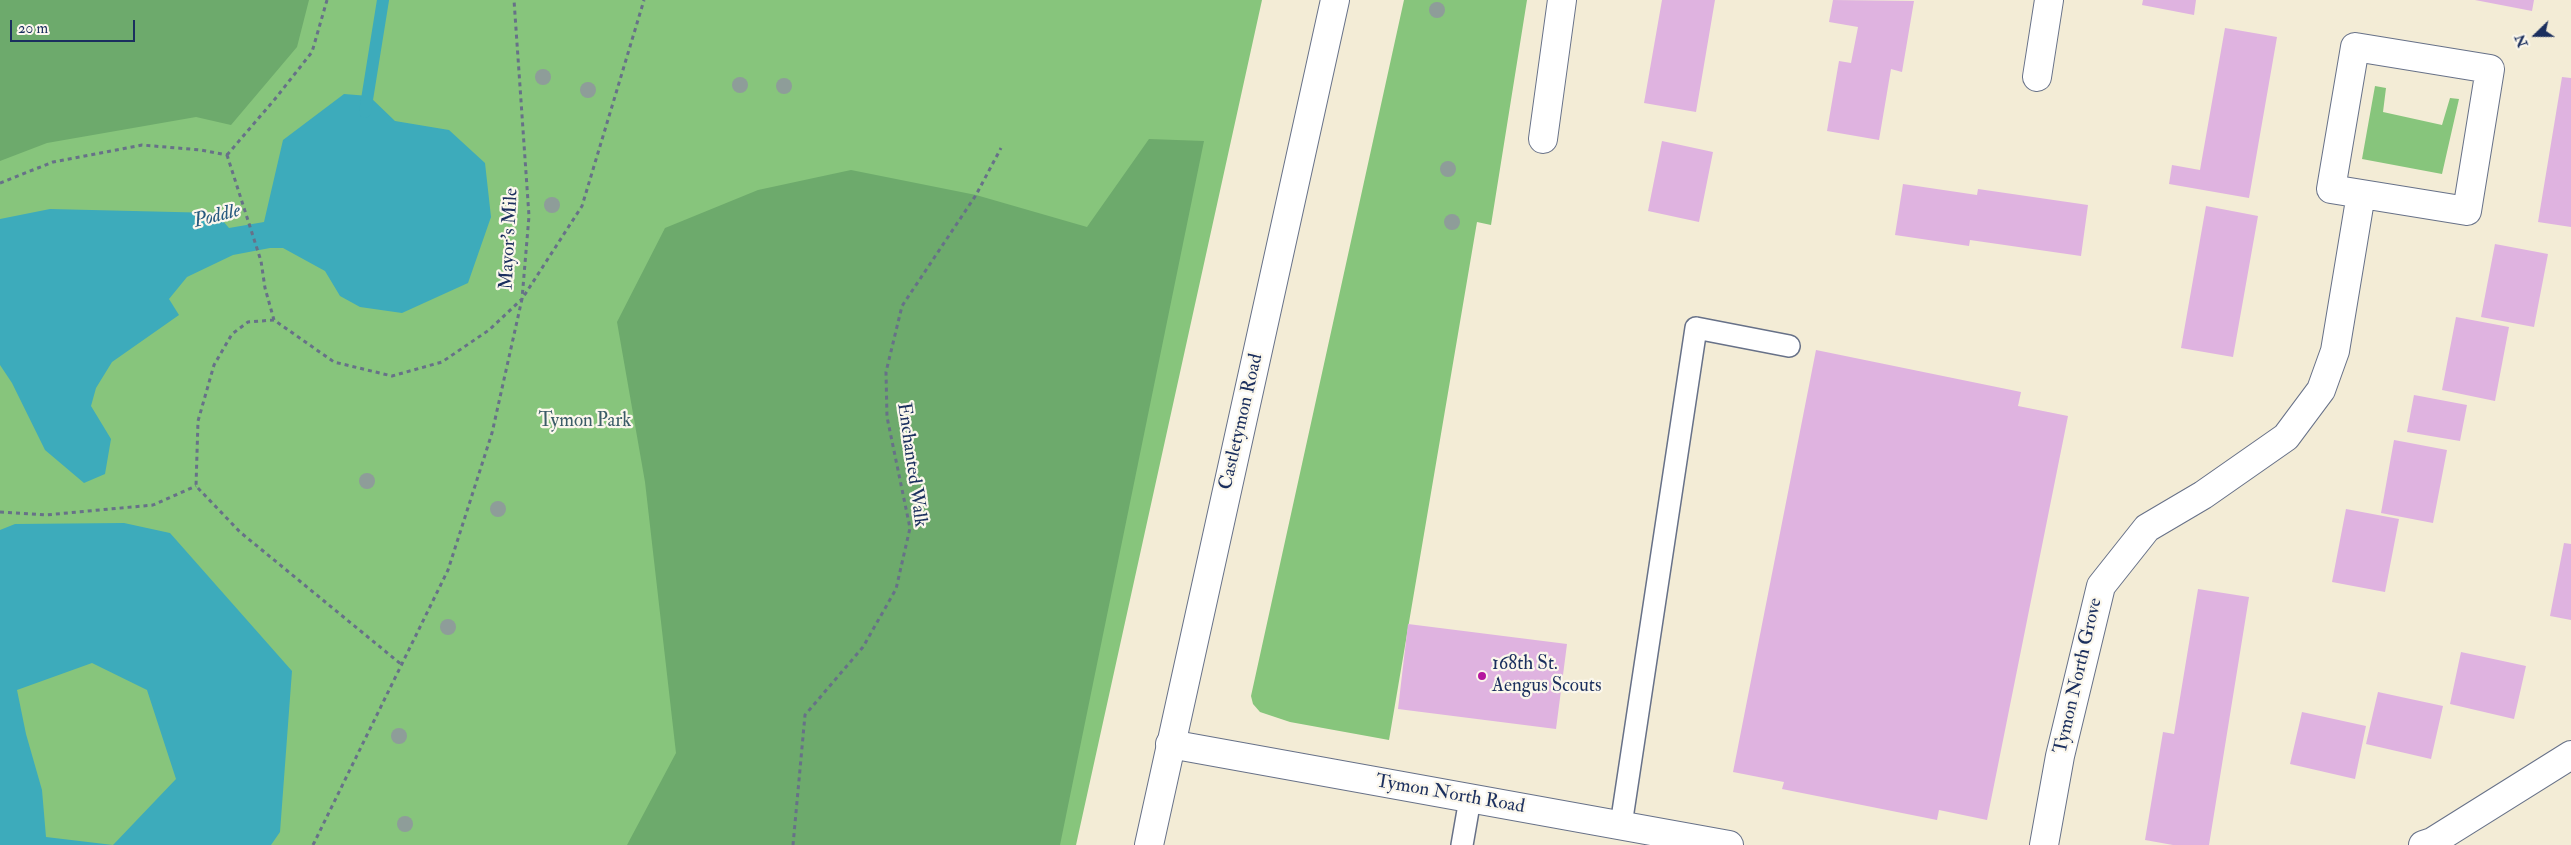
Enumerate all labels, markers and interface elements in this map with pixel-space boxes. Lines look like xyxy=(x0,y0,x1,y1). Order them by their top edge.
scale bar xyxy=(12,10,138,42)
north arrow xyxy=(2511,10,2561,60)
text: 20 m xyxy=(18,19,48,38)
text: N xyxy=(2511,32,2532,50)
street label: Mayor's Mile xyxy=(496,188,524,290)
water label: Poddle xyxy=(191,200,243,234)
street label: Castletymon Road xyxy=(1215,352,1269,492)
street label: Enchanted Walk xyxy=(891,401,931,529)
park label: Tymon Park xyxy=(539,411,631,433)
street label: Tymon North Grove xyxy=(2050,596,2108,756)
place label: 168th St. Aengus Scouts xyxy=(1492,654,1601,698)
marker: 168th St. Aengus Scouts xyxy=(1476,670,1488,682)
street label: Tymon North Road xyxy=(1374,771,1526,819)

